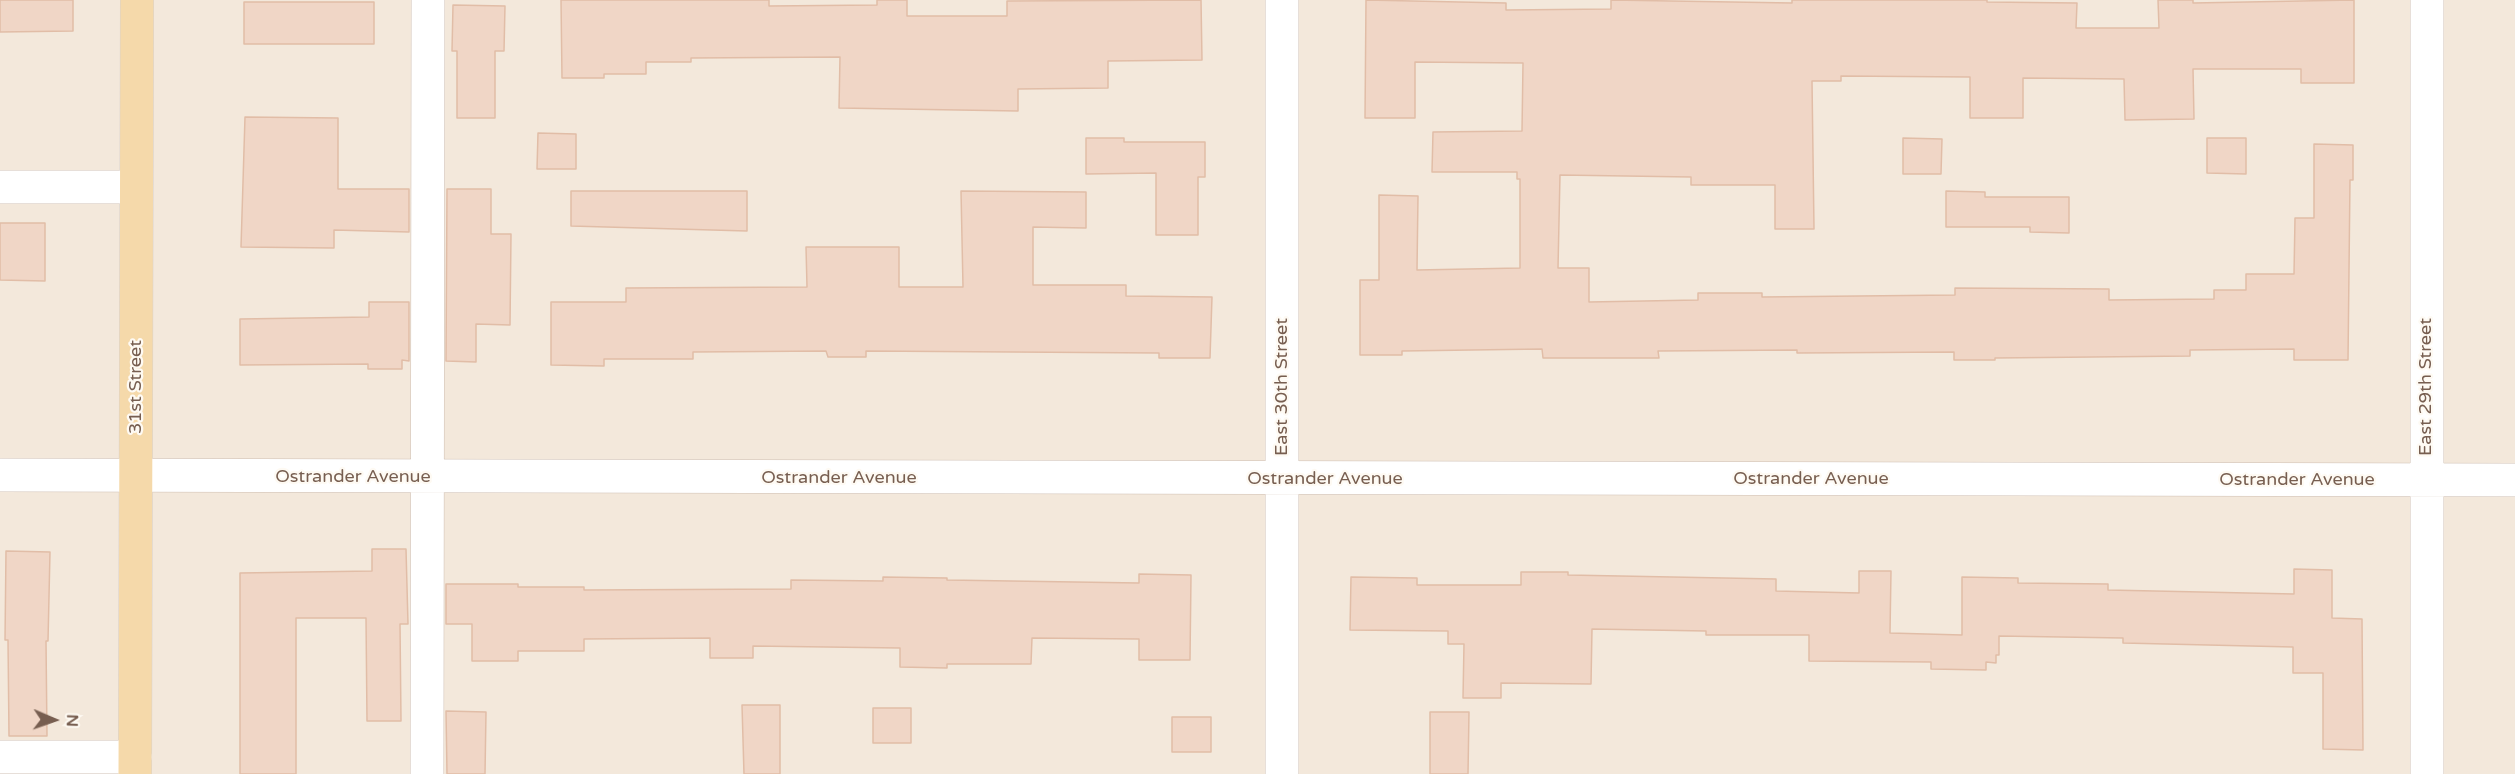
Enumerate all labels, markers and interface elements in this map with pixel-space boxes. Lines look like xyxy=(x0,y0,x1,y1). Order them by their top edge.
street label: East 30th Street xyxy=(1271,318,1293,456)
street label: East 29th Street xyxy=(2415,318,2437,456)
street label: 31st Street xyxy=(125,340,147,434)
street label: Ostrander Avenue xyxy=(275,466,431,488)
street label: Ostrander Avenue xyxy=(761,467,917,489)
street label: Ostrander Avenue xyxy=(1247,468,1403,490)
street label: Ostrander Avenue xyxy=(1733,468,1889,490)
street label: Ostrander Avenue xyxy=(2219,469,2375,491)
north arrow xyxy=(24,690,84,750)
text: N xyxy=(62,714,82,727)

